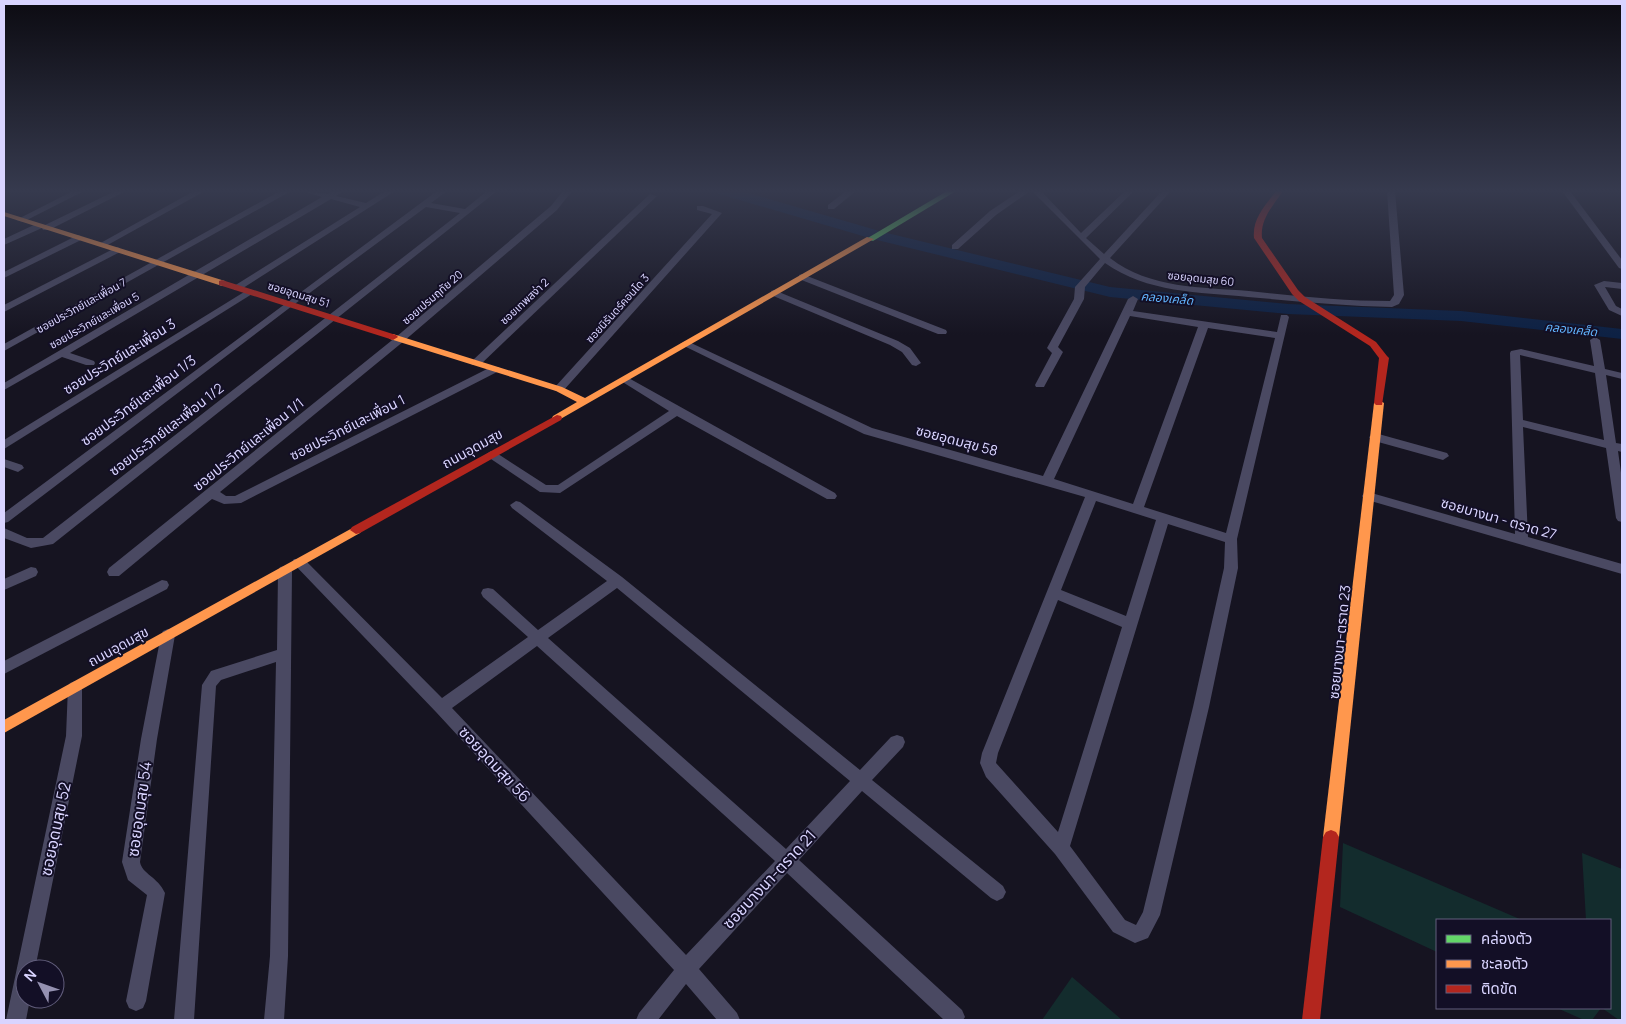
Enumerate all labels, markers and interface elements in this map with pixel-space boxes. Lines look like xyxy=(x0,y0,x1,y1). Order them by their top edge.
street label: ซอยเปรมฤทัย 20 xyxy=(398,266,466,328)
street label: ซอยอุดมสุข 60 xyxy=(1167,267,1235,289)
street label: ซอยนิรันดร์คอนโด 3 xyxy=(582,270,652,346)
street label: ซอยประวิทย์และเพื่อน 7 xyxy=(33,274,129,336)
street label: ซอยเทพสง่า 2 xyxy=(496,274,552,328)
street label: ซอยอุดมสุข 51 xyxy=(266,277,332,311)
water label: คลองเคล็ด xyxy=(1140,287,1195,309)
street label: ซอยประวิทย์และเพื่อน 5 xyxy=(46,288,142,352)
street label: ซอยประวิทย์และเพื่อน 3 xyxy=(59,314,179,398)
water label: คลองเคล็ด xyxy=(1544,318,1599,340)
street label: ซอยประวิทย์และเพื่อน 1/3 xyxy=(76,350,200,450)
street label: ซอยประวิทย์และเพื่อน 1/2 xyxy=(105,378,227,480)
street label: ซอยประวิทย์และเพื่อน 1 xyxy=(286,390,408,464)
street label: ซอยประวิทย์และเพื่อน 1/1 xyxy=(188,393,308,495)
street label: ซอยอุดมสุข 58 xyxy=(914,420,1000,460)
street label: ถนนอุดมสุข xyxy=(438,424,506,472)
street label: ซอยบางนา - ตราด 27 xyxy=(1439,492,1559,544)
street label: ซอยบางนา-ตราด 23 xyxy=(1324,584,1354,700)
street label: ถนนอุดมสุข xyxy=(84,622,152,670)
street label: ซอยอุดมสุข 56 xyxy=(454,721,536,807)
street label: ซอยอุดมสุข 54 xyxy=(121,760,157,858)
street label: ซอยอุดมสุข 52 xyxy=(34,780,76,878)
street label: ซอยบางนา-ตราด 21 xyxy=(717,825,821,933)
legend xyxy=(1436,919,1611,1009)
text: คล่องตัว xyxy=(1481,928,1532,949)
text: ชะลอตัว xyxy=(1481,953,1528,974)
north arrow xyxy=(15,959,65,1009)
text: N xyxy=(19,965,40,985)
text: ติดขัด xyxy=(1481,978,1517,999)

